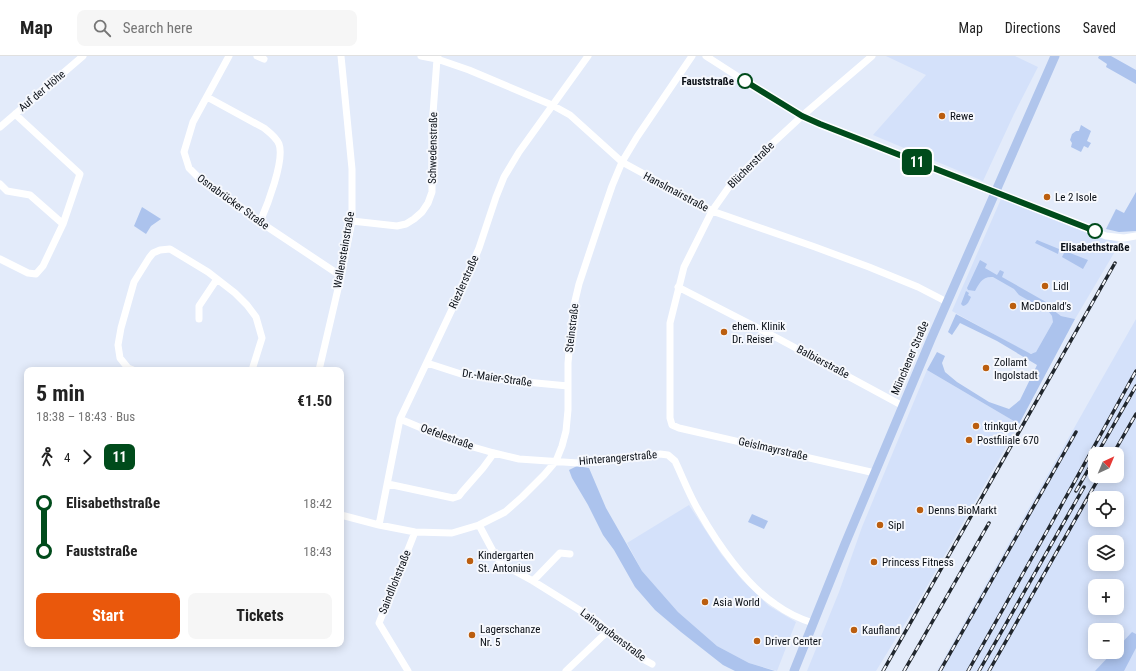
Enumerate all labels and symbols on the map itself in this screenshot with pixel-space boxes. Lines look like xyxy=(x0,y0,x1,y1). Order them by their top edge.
street label: Auf der Höhe xyxy=(16,68,68,114)
marker: Fauststraße xyxy=(737,73,753,89)
place label: Fauststraße xyxy=(682,75,734,88)
place label: Rewe xyxy=(950,110,973,123)
marker: Rewe xyxy=(937,111,947,121)
street label: Schwedenstraße xyxy=(426,112,440,184)
street label: Blücherstraße xyxy=(725,139,777,191)
line badge: 11 xyxy=(899,149,935,175)
street label: Hanslmairstraße xyxy=(641,169,711,215)
street label: Osnabrücker Straße xyxy=(195,172,271,232)
place label: Le 2 Isole xyxy=(1055,191,1097,204)
marker: Le 2 Isole xyxy=(1042,192,1052,202)
street label: Wallensteinstraße xyxy=(331,211,357,289)
marker: Elisabethstraße xyxy=(1087,223,1103,239)
place label: Elisabethstraße xyxy=(1060,241,1130,254)
street label: Riezlerstraße xyxy=(446,253,482,311)
place label: Lidl xyxy=(1053,280,1069,293)
marker: Lidl xyxy=(1040,281,1050,291)
place label: McDonald's xyxy=(1021,300,1071,313)
marker: McDonald's xyxy=(1008,301,1018,311)
street label: Steinstraße xyxy=(563,303,581,353)
street label: Münchener Straße xyxy=(889,319,931,397)
place label: ehem. Klinik Dr. Reiser xyxy=(732,320,785,346)
marker: ehem. Klinik Dr. Reiser xyxy=(719,327,729,337)
street label: Balbierstraße xyxy=(794,343,852,381)
place label: Zollamt Ingolstadt xyxy=(994,356,1038,382)
marker: Zollamt Ingolstadt xyxy=(981,363,991,373)
street label: Dr.-Maier-Straße xyxy=(461,367,533,389)
place label: trinkgut xyxy=(984,420,1017,433)
street label: Oefelestraße xyxy=(419,421,475,453)
marker: trinkgut xyxy=(971,421,981,431)
place label: Postfiliale 670 xyxy=(977,434,1039,447)
street label: Geislmayrstraße xyxy=(737,435,809,463)
marker: Postfiliale 670 xyxy=(964,435,974,445)
north arrow xyxy=(1088,447,1124,483)
street label: Hinterangerstraße xyxy=(578,448,658,468)
place label: Denns BioMarkt xyxy=(928,504,997,517)
marker: Denns BioMarkt xyxy=(915,505,925,515)
place label: Sipl xyxy=(888,519,904,532)
marker: Sipl xyxy=(875,520,885,530)
street label: Saindllohstraße xyxy=(376,548,414,616)
place label: Kindergarten St. Antonius xyxy=(478,549,534,575)
marker: Kindergarten St. Antonius xyxy=(465,556,475,566)
place label: Princess Fitness xyxy=(882,556,954,569)
marker: Princess Fitness xyxy=(869,557,879,567)
place label: Asia World xyxy=(713,596,760,609)
marker: Asia World xyxy=(700,597,710,607)
street label: Laimgrubenstraße xyxy=(578,606,648,664)
place label: Lagerschanze Nr. 5 xyxy=(480,623,540,649)
place label: Kaufland xyxy=(862,624,900,637)
marker: Kaufland xyxy=(849,625,859,635)
marker: Lagerschanze Nr. 5 xyxy=(467,630,477,640)
place label: Driver Center xyxy=(765,635,822,648)
marker: Driver Center xyxy=(752,636,762,646)

